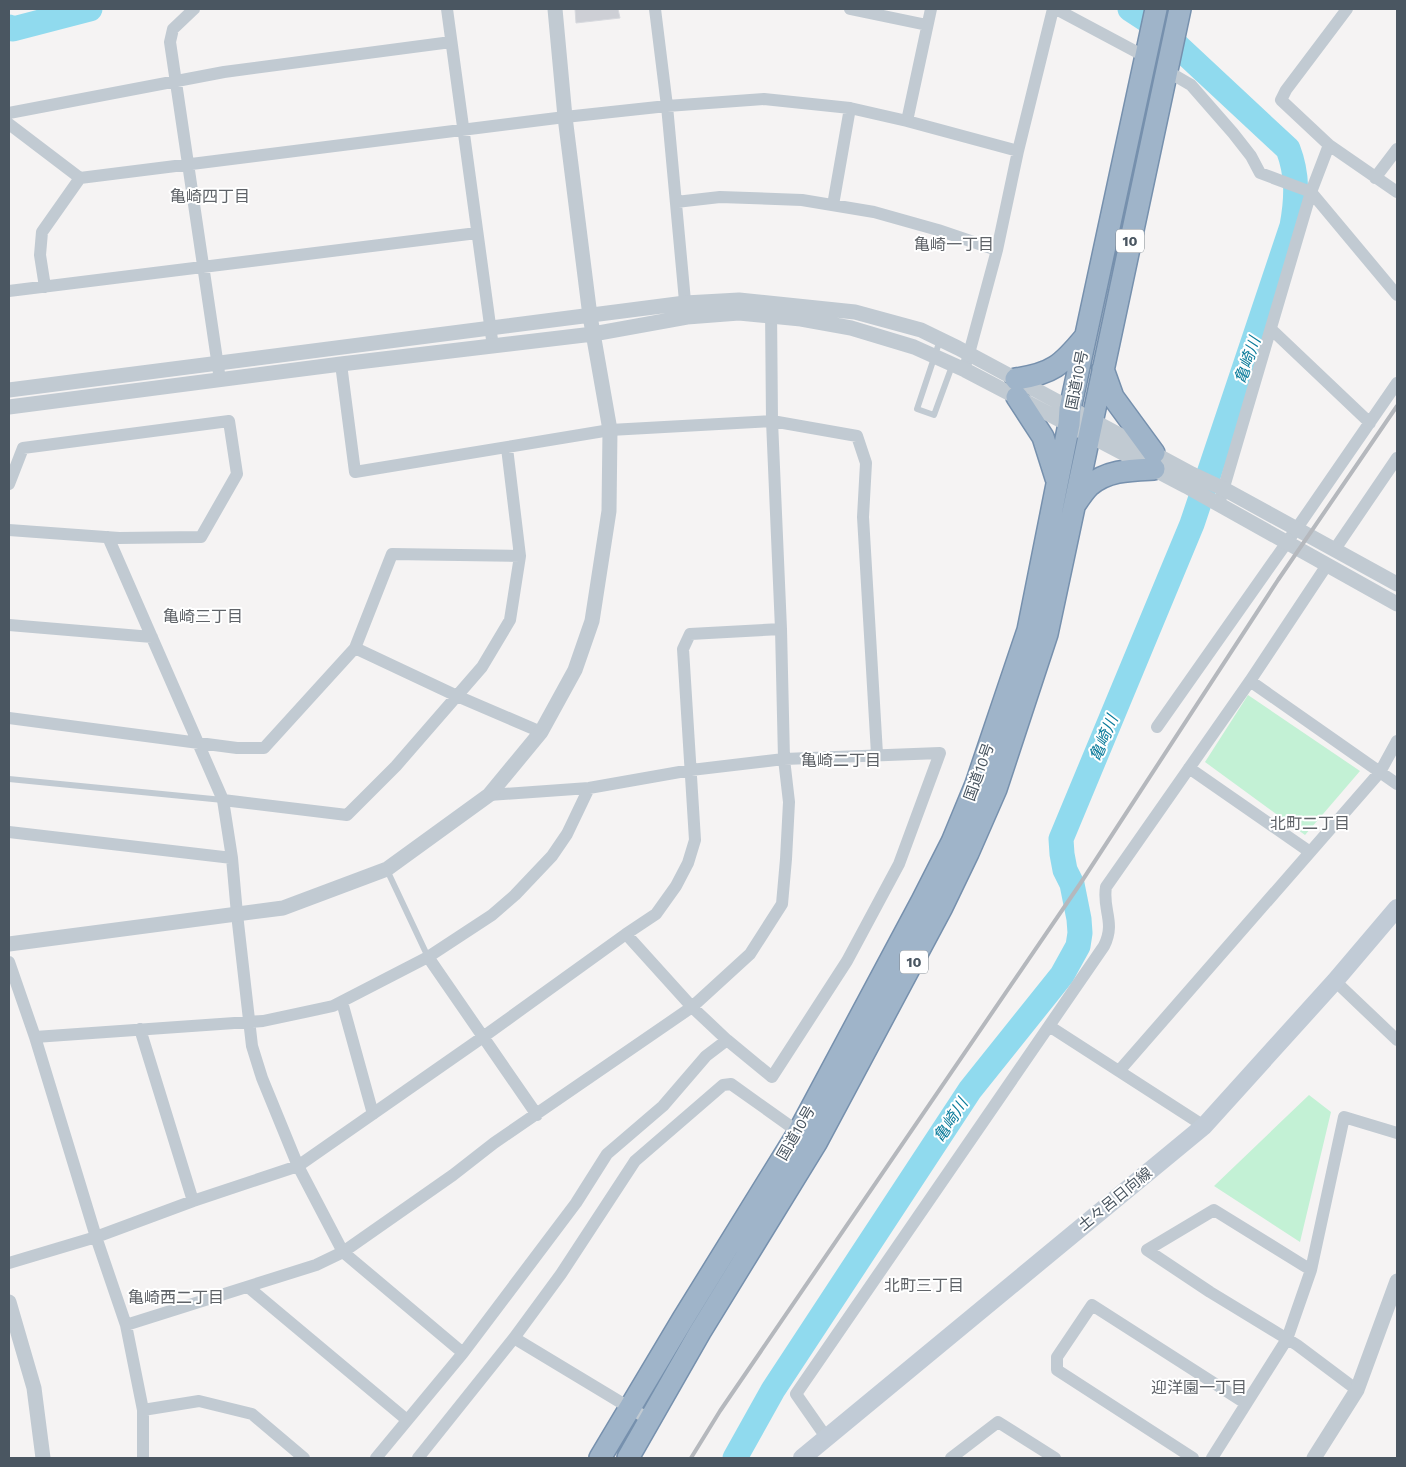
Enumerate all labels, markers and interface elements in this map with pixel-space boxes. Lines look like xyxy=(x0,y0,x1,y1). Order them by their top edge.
district label: 亀崎四丁目 xyxy=(170,187,250,206)
road number: 10 xyxy=(1116,230,1144,252)
district label: 亀崎一丁目 xyxy=(914,235,994,254)
water label: 亀崎川 xyxy=(1231,332,1265,386)
street label: 国道10号 xyxy=(1062,349,1092,411)
district label: 亀崎三丁目 xyxy=(163,607,243,626)
water label: 亀崎川 xyxy=(1085,711,1122,764)
street label: 国道10号 xyxy=(960,741,998,803)
district label: 亀崎二丁目 xyxy=(801,751,881,770)
district label: 北町二丁目 xyxy=(1270,814,1350,833)
road number: 10 xyxy=(900,950,928,974)
water label: 亀崎川 xyxy=(929,1093,973,1146)
street label: 国道10号 xyxy=(773,1102,819,1164)
street label: 土々呂日向線 xyxy=(1074,1164,1156,1234)
district label: 北町三丁目 xyxy=(884,1276,964,1295)
district label: 亀崎西二丁目 xyxy=(128,1288,224,1307)
district label: 迎洋園一丁目 xyxy=(1151,1378,1247,1397)

